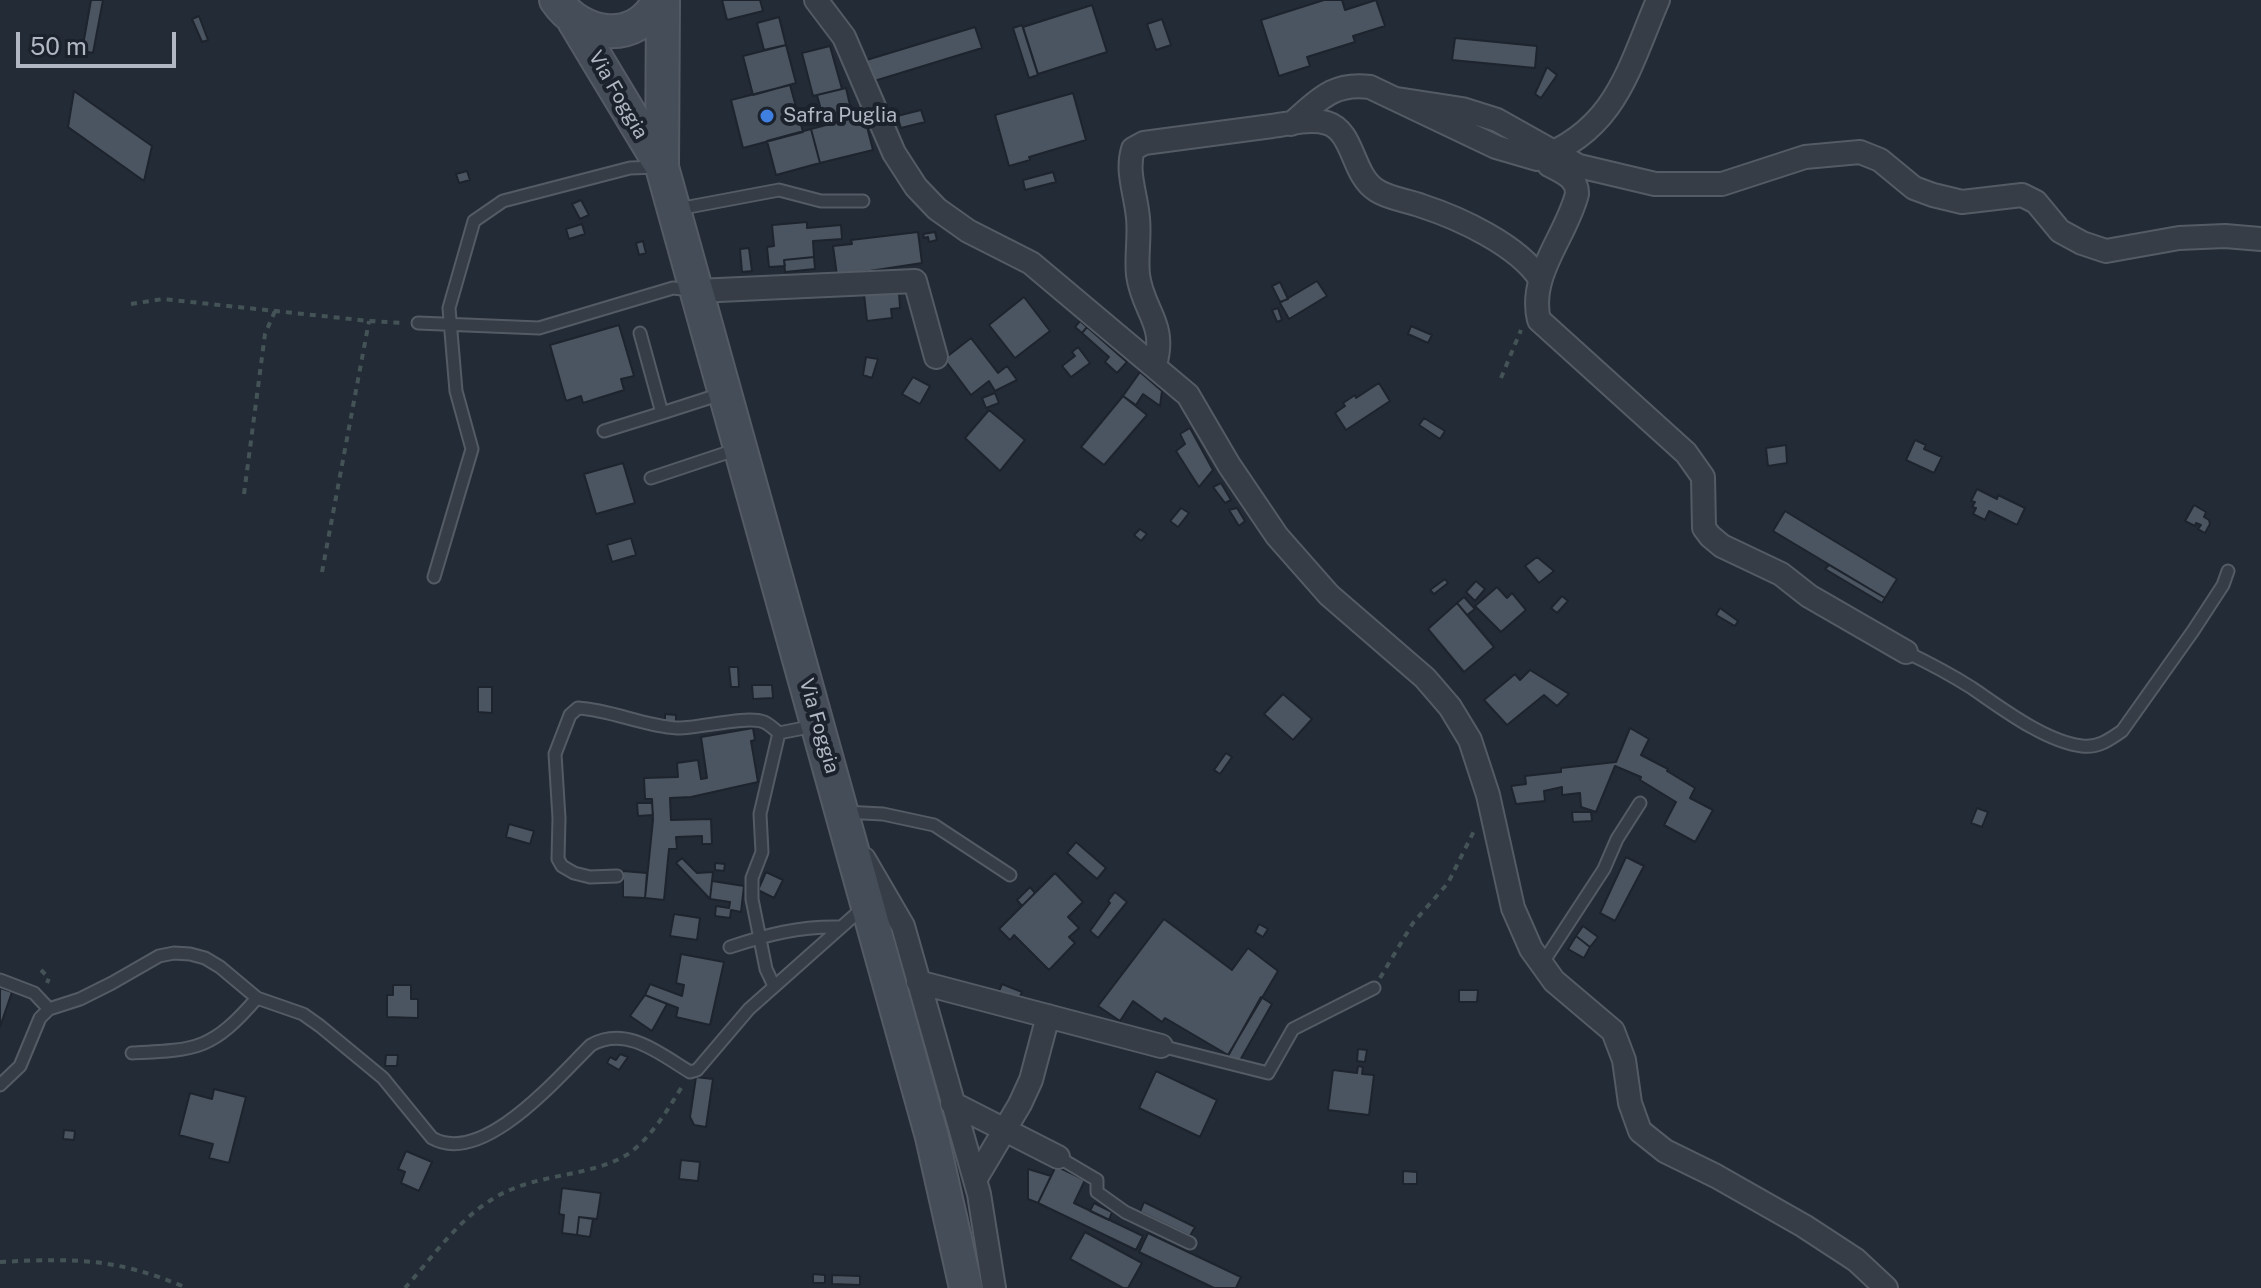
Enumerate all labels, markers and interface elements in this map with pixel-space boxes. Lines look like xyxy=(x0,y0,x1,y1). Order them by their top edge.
scale bar xyxy=(20,16,180,66)
text: 50 m xyxy=(30,32,87,60)
street label: Via Foggia xyxy=(583,47,653,143)
place label: Safra Puglia xyxy=(783,104,897,128)
marker: Safra Puglia xyxy=(758,107,776,125)
street label: Via Foggia xyxy=(794,676,844,776)

